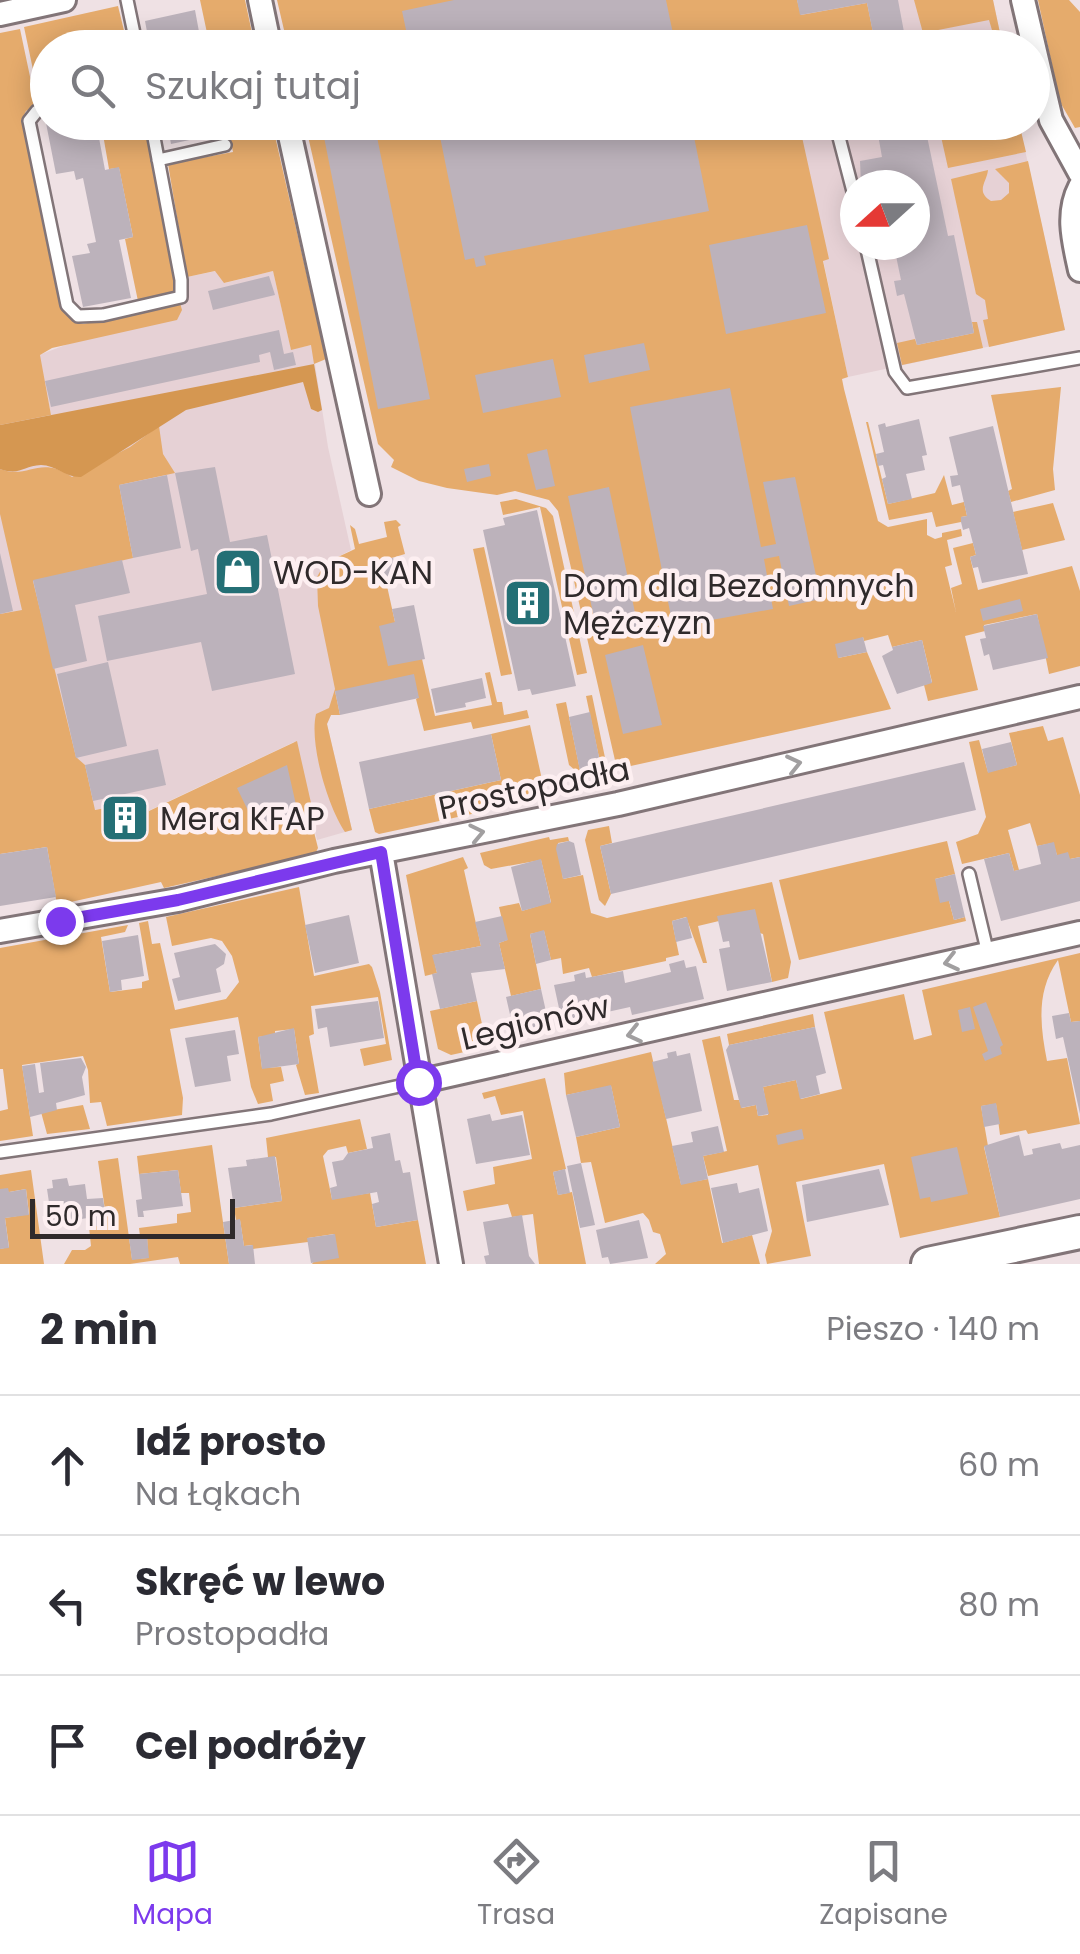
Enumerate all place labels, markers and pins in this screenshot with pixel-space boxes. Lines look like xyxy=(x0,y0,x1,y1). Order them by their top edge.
shop icon: WOD-KAN xyxy=(212,546,264,598)
place label: WOD-KAN xyxy=(273,550,433,595)
place label: Dom dla Bezdomnych Mężczyzn xyxy=(563,563,915,645)
building icon: Dom dla Bezdomnych Mężczyzn xyxy=(502,577,554,629)
building icon: Mera KFAP xyxy=(99,792,151,844)
place label: Mera KFAP xyxy=(160,796,325,841)

